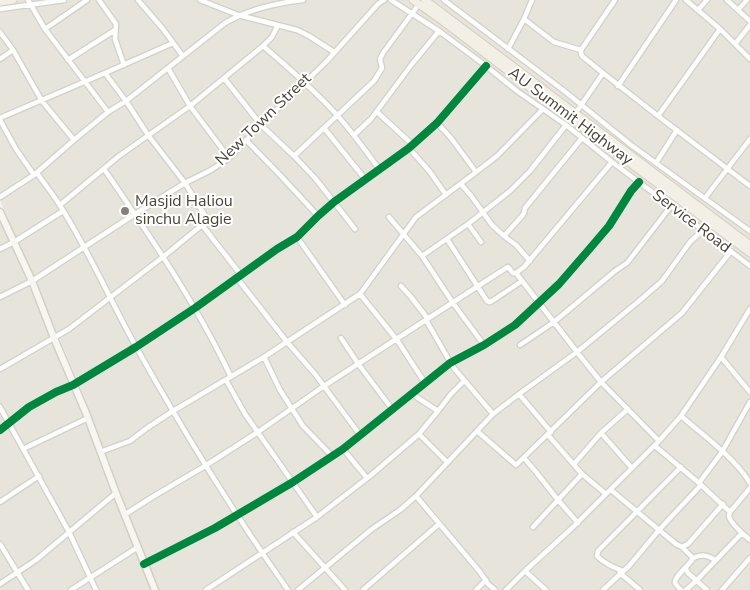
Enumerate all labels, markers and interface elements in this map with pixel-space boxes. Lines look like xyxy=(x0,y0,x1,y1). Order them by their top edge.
street label: AU Summit Highway xyxy=(504,64,636,170)
street label: New Town Street xyxy=(212,70,316,170)
street label: Service Road xyxy=(648,186,734,258)
place label: Masjid Haliou sinchu Alagie xyxy=(135,192,233,230)
marker: Masjid Haliou sinchu Alagie xyxy=(119,205,131,217)

